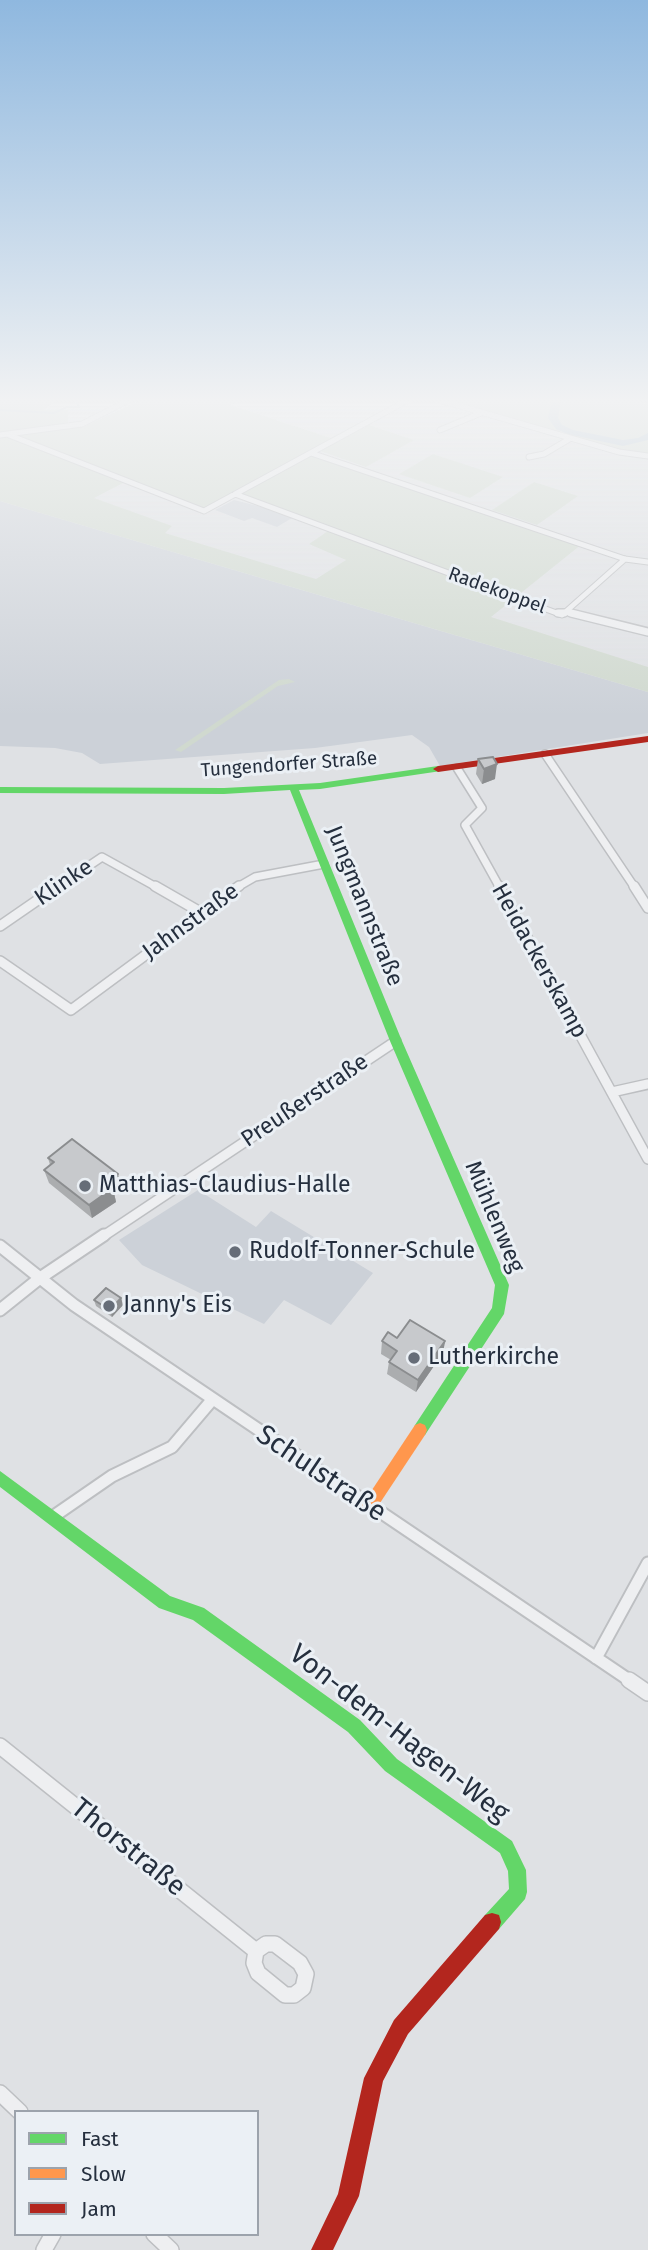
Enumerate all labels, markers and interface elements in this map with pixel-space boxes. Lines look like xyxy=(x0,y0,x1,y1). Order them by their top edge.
street label: Radekoppel xyxy=(445,563,549,619)
street label: Tungendorfer Straße xyxy=(200,747,378,783)
street label: Jungmannstraße xyxy=(319,822,409,990)
street label: Klinke xyxy=(30,854,98,912)
street label: Jahnstraße xyxy=(137,878,245,966)
street label: Heidackerskamp xyxy=(485,879,593,1043)
street label: Preußerstraße xyxy=(236,1048,374,1154)
street label: Mühlenweg xyxy=(458,1157,530,1277)
place label: Matthias-Claudius-Halle xyxy=(99,1172,350,1200)
marker: Matthias-Claudius-Halle xyxy=(77,1178,93,1194)
place label: Rudolf-Tonner-Schule xyxy=(249,1238,475,1266)
marker: Rudolf-Tonner-Schule xyxy=(227,1244,243,1260)
place label: Janny's Eis xyxy=(123,1292,232,1320)
marker: Janny's Eis xyxy=(101,1298,117,1314)
place label: Lutherkirche xyxy=(428,1344,559,1372)
marker: Lutherkirche xyxy=(406,1350,422,1366)
street label: Schulstraße xyxy=(250,1418,392,1530)
street label: Von-dem-Hagen-Weg xyxy=(282,1638,516,1830)
street label: Thorstraße xyxy=(64,1792,192,1904)
legend xyxy=(14,2110,259,2236)
text: Fast xyxy=(81,2126,119,2152)
text: Slow xyxy=(81,2161,126,2187)
text: Jam xyxy=(81,2196,117,2222)

